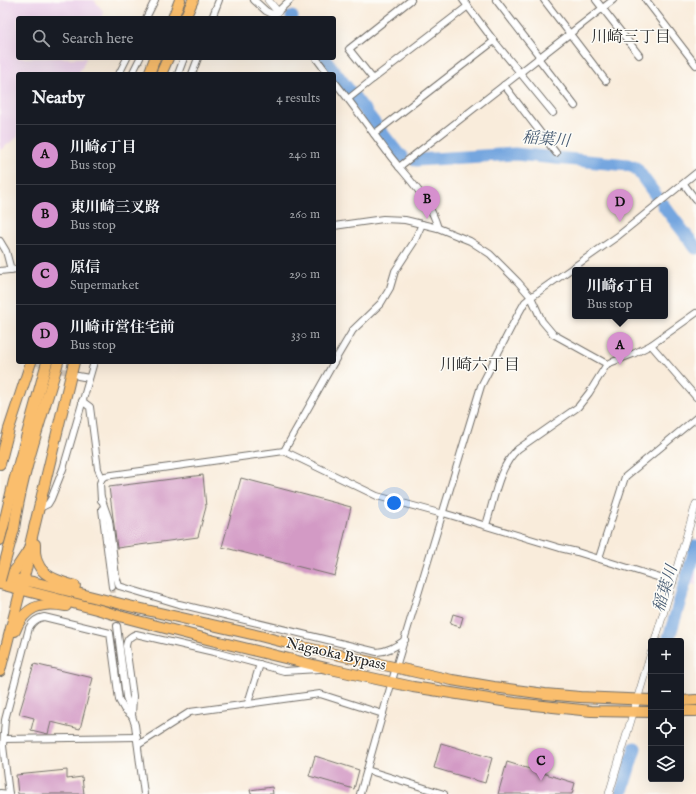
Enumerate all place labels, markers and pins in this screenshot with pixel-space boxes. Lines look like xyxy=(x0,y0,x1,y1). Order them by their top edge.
pin: B xyxy=(414,186,440,219)
pin: D xyxy=(607,189,633,222)
pin: A xyxy=(607,332,633,365)
pin: C xyxy=(528,748,554,781)

